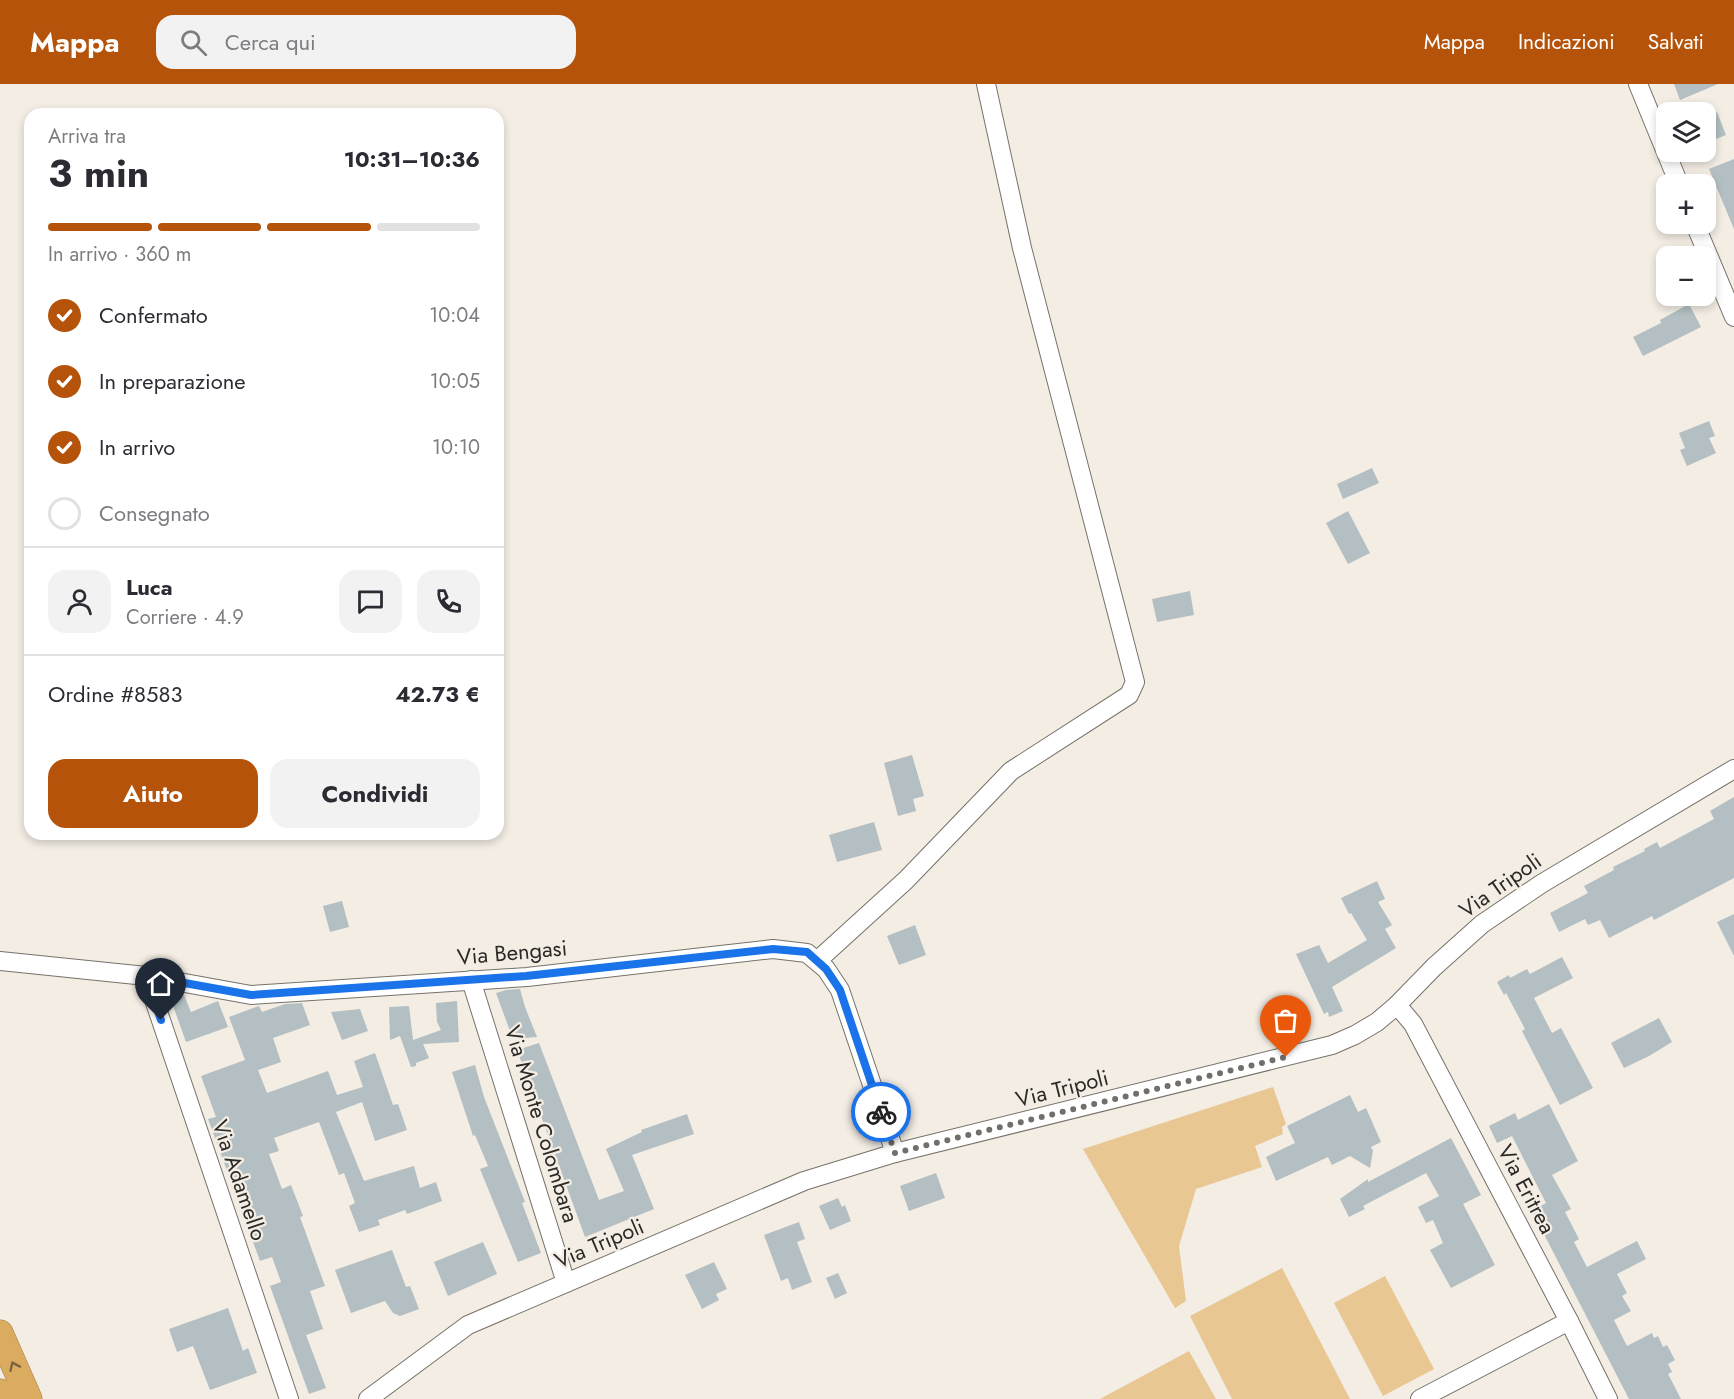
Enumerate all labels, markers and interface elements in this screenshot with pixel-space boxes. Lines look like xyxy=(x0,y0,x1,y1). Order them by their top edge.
search box xyxy=(156,15,576,69)
text: Mappa xyxy=(30,22,120,63)
icon: search xyxy=(177,26,210,59)
text: Cerca qui xyxy=(225,26,316,58)
text: Mappa xyxy=(1424,27,1485,57)
text: Indicazioni xyxy=(1518,27,1615,57)
text: Salvati xyxy=(1648,27,1704,57)
map controls xyxy=(1656,102,1716,306)
button: layers xyxy=(1656,102,1716,162)
text: Arriva tra xyxy=(48,122,126,151)
text: 10:31–10:36 xyxy=(344,143,480,175)
text: 3 min xyxy=(48,145,149,202)
button: + xyxy=(1656,174,1716,234)
text: In arrivo · 360 m xyxy=(48,240,191,269)
button: − xyxy=(1656,246,1716,306)
icon: check xyxy=(48,299,81,332)
text: Confermato xyxy=(99,299,208,331)
text: 10:04 xyxy=(429,301,480,330)
icon: check xyxy=(48,365,81,398)
text: In preparazione xyxy=(99,365,246,397)
text: 10:05 xyxy=(430,367,480,396)
icon: check xyxy=(48,431,81,464)
text: In arrivo xyxy=(99,431,175,463)
text: 10:10 xyxy=(432,433,480,462)
text: Consegnato xyxy=(99,497,210,529)
button: person xyxy=(48,570,111,633)
button: chat xyxy=(339,570,402,633)
button: phone xyxy=(417,570,480,633)
text: Luca xyxy=(126,571,173,603)
text: Corriere · 4.9 xyxy=(126,603,244,632)
text: Ordine #8583 xyxy=(48,678,182,710)
text: 42.73 € xyxy=(395,678,480,710)
button: Aiuto xyxy=(48,759,258,828)
button: Condividi xyxy=(270,759,480,828)
street label: Via Tripoli xyxy=(1452,845,1548,925)
street label: Via Bengasi xyxy=(456,931,568,973)
pin xyxy=(135,958,186,1020)
icon: home xyxy=(144,967,177,1000)
pin xyxy=(1260,995,1311,1057)
icon: bag xyxy=(1269,1004,1302,1037)
street label: Via Monte Colombara xyxy=(497,1021,587,1227)
street label: Via Tripoli xyxy=(1012,1061,1112,1115)
courier xyxy=(851,1082,911,1142)
icon: bike xyxy=(865,1096,898,1129)
street label: Via Adamello xyxy=(204,1115,276,1245)
street label: Via Eritrea xyxy=(1490,1139,1564,1239)
street label: Via Tripoli xyxy=(549,1210,649,1276)
one-way arrow xyxy=(10,1361,22,1372)

